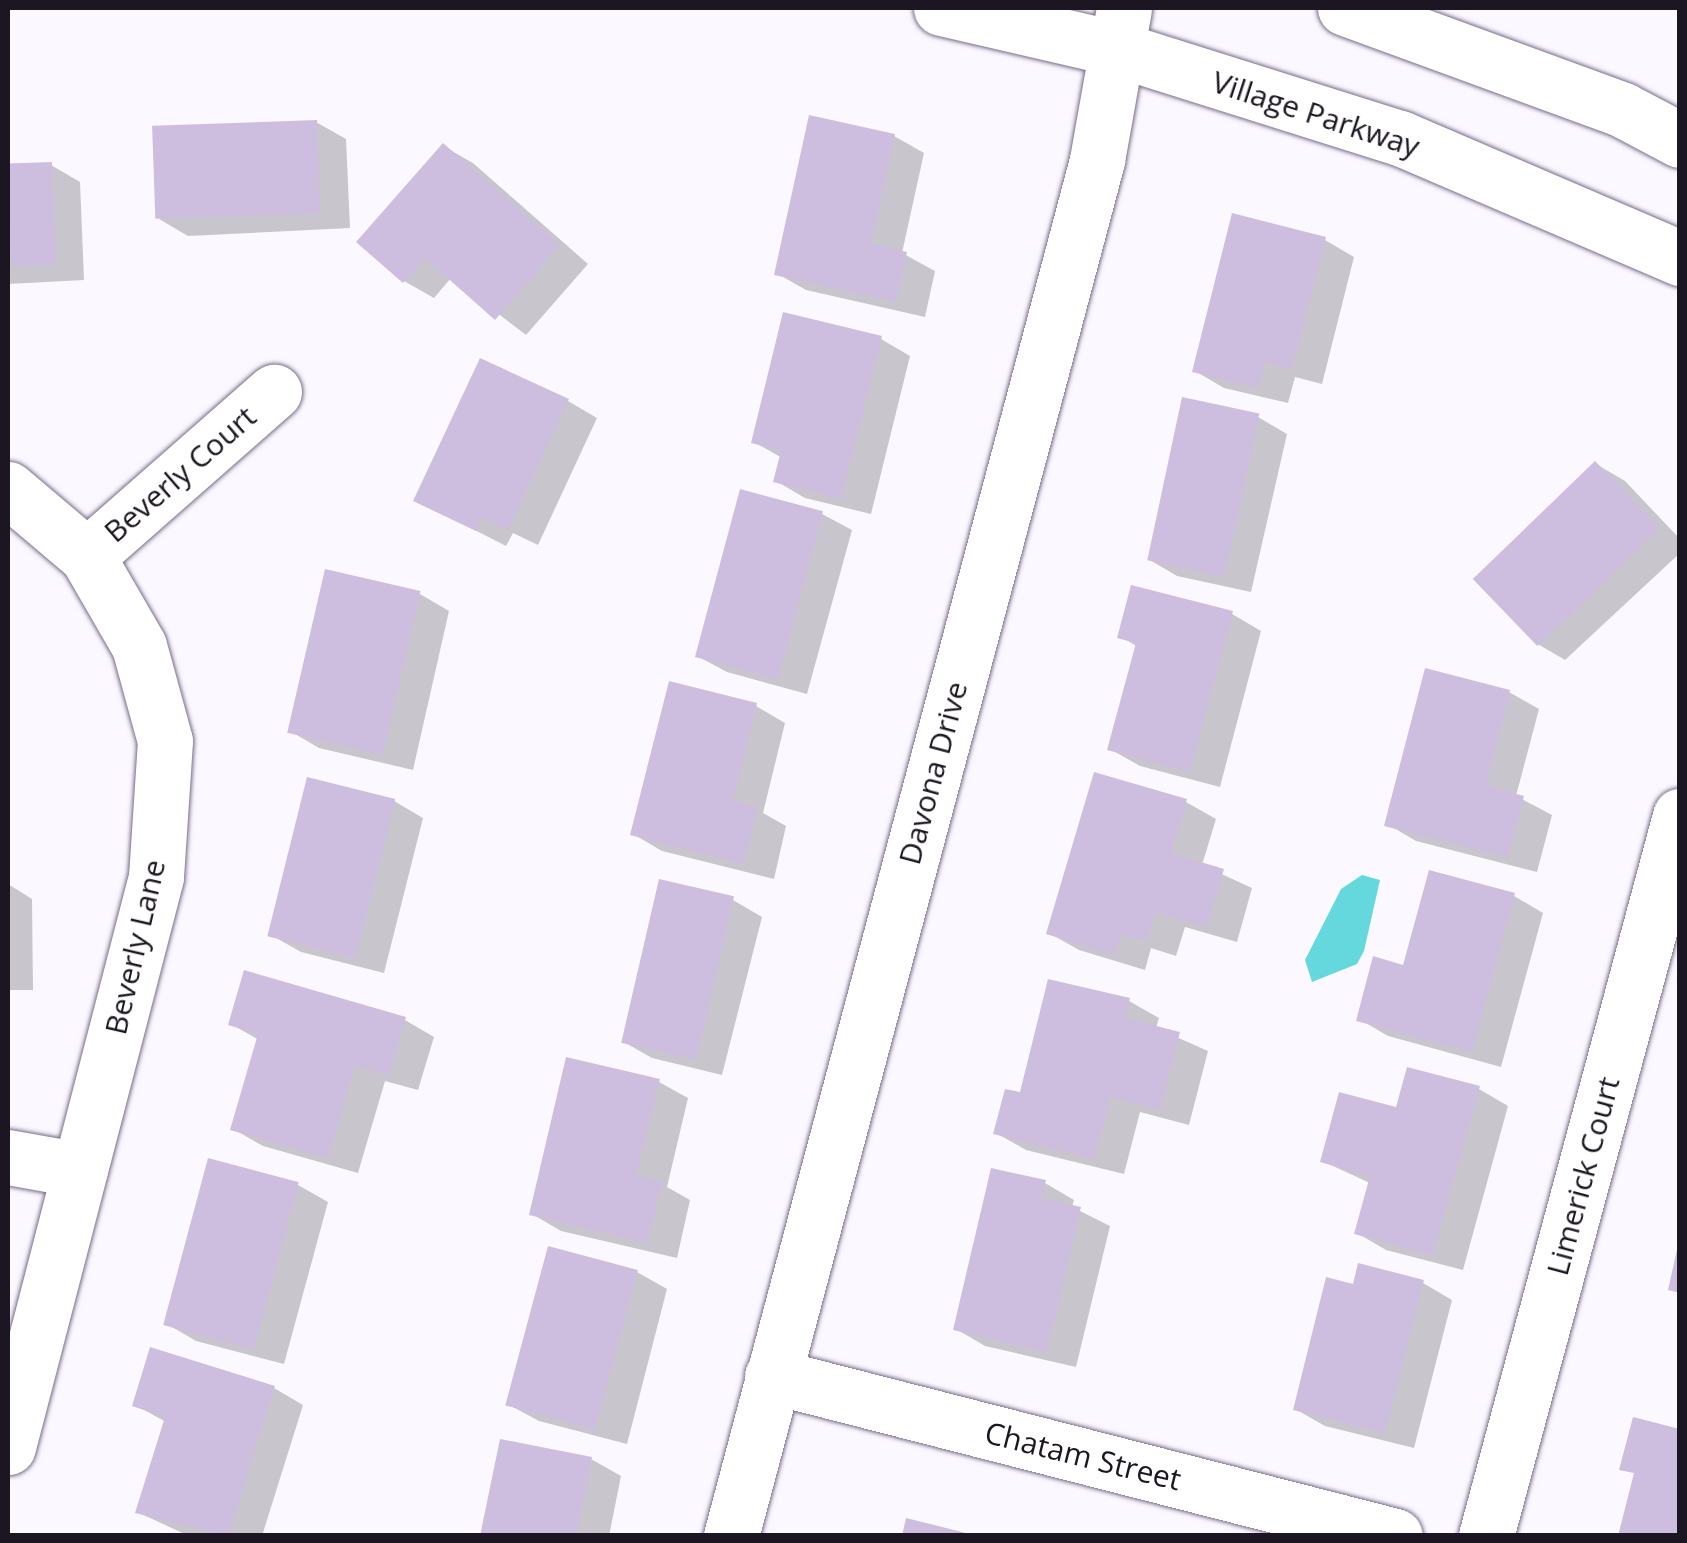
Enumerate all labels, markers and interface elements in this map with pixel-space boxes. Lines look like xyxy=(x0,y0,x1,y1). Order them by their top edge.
street label: Village Parkway xyxy=(1208,64,1424,164)
street label: Beverly Court xyxy=(97,398,263,550)
street label: Davona Drive xyxy=(891,678,975,868)
street label: Beverly Lane xyxy=(97,856,173,1038)
street label: Limerick Court xyxy=(1539,1073,1627,1279)
street label: Chatam Street xyxy=(981,1414,1185,1498)

